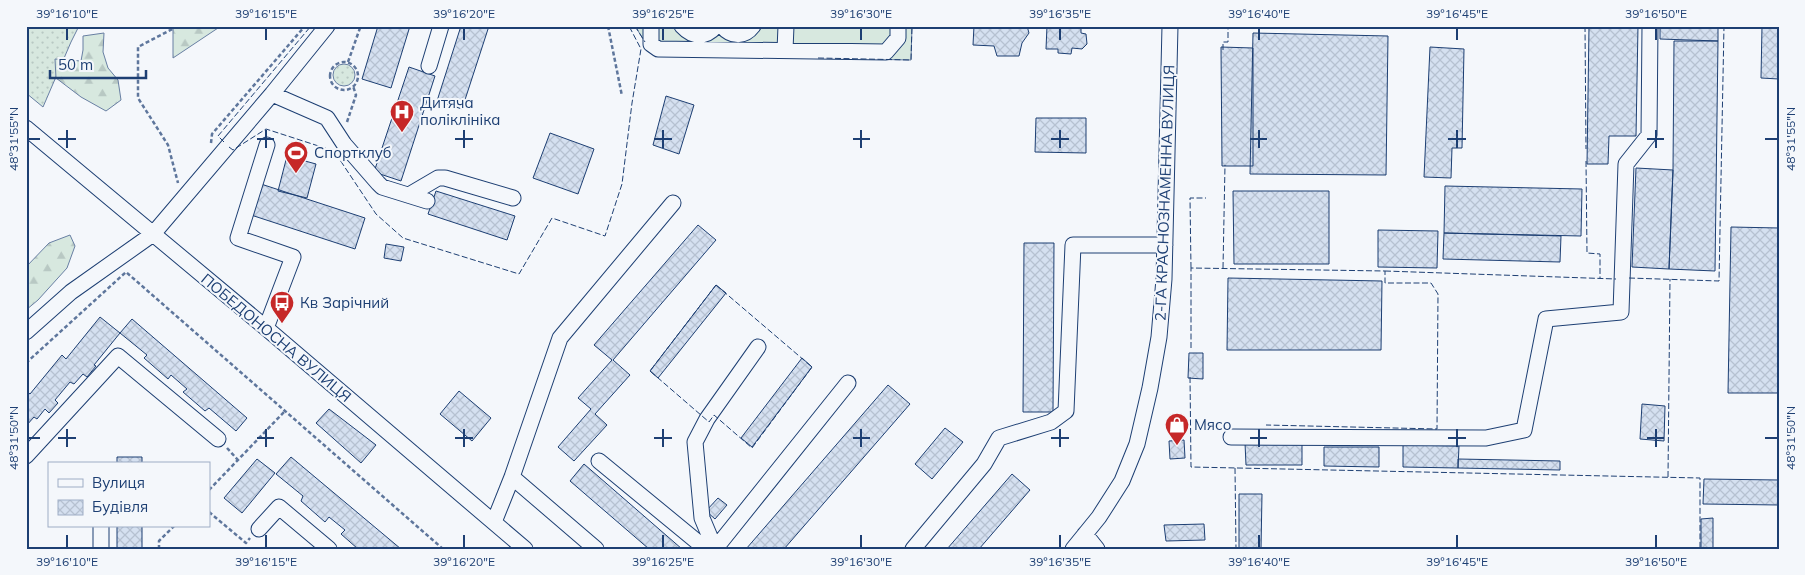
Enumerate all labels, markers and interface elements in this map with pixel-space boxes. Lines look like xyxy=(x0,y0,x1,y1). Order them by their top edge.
text: 39°16'10"E xyxy=(36,6,98,21)
text: 39°16'15"E xyxy=(235,6,297,21)
text: 39°16'20"E xyxy=(433,6,495,21)
text: 39°16'25"E xyxy=(632,6,694,21)
text: 39°16'30"E xyxy=(830,6,892,21)
text: 39°16'35"E xyxy=(1029,6,1091,21)
text: 39°16'40"E xyxy=(1228,6,1290,21)
text: 39°16'45"E xyxy=(1426,6,1488,21)
text: 39°16'50"E xyxy=(1625,6,1687,21)
scale bar xyxy=(50,48,146,80)
text: 50 m xyxy=(58,55,93,74)
street label: 2-ГА КРАСНОЗНАМЕННА ВУЛИЦЯ xyxy=(1151,64,1178,321)
place label: Дитяча поліклініка xyxy=(420,93,501,129)
hospital icon: Дитяча поліклініка xyxy=(389,99,415,133)
text: 48°31'55"N xyxy=(6,107,21,171)
text: 48°31'55"N xyxy=(1783,107,1798,171)
sports icon: Спортклуб xyxy=(283,140,309,174)
place label: Спортклуб xyxy=(314,143,392,162)
street label: ПОБЕДОНОСНА ВУЛИЦЯ xyxy=(197,269,355,406)
bus stop icon: Кв Зарічний xyxy=(269,290,295,324)
place label: Кв Зарічний xyxy=(300,293,389,312)
text: 48°31'50"N xyxy=(6,406,21,470)
text: 48°31'50"N xyxy=(1783,406,1798,470)
shop icon: Мясо xyxy=(1164,412,1190,446)
place label: Мясо xyxy=(1194,415,1231,434)
legend xyxy=(48,462,210,528)
text: Вулиця xyxy=(92,473,145,492)
text: Будівля xyxy=(92,497,148,516)
text: 39°16'10"E xyxy=(36,554,98,569)
text: 39°16'15"E xyxy=(235,554,297,569)
text: 39°16'20"E xyxy=(433,554,495,569)
text: 39°16'25"E xyxy=(632,554,694,569)
text: 39°16'30"E xyxy=(830,554,892,569)
text: 39°16'35"E xyxy=(1029,554,1091,569)
text: 39°16'40"E xyxy=(1228,554,1290,569)
text: 39°16'45"E xyxy=(1426,554,1488,569)
text: 39°16'50"E xyxy=(1625,554,1687,569)

